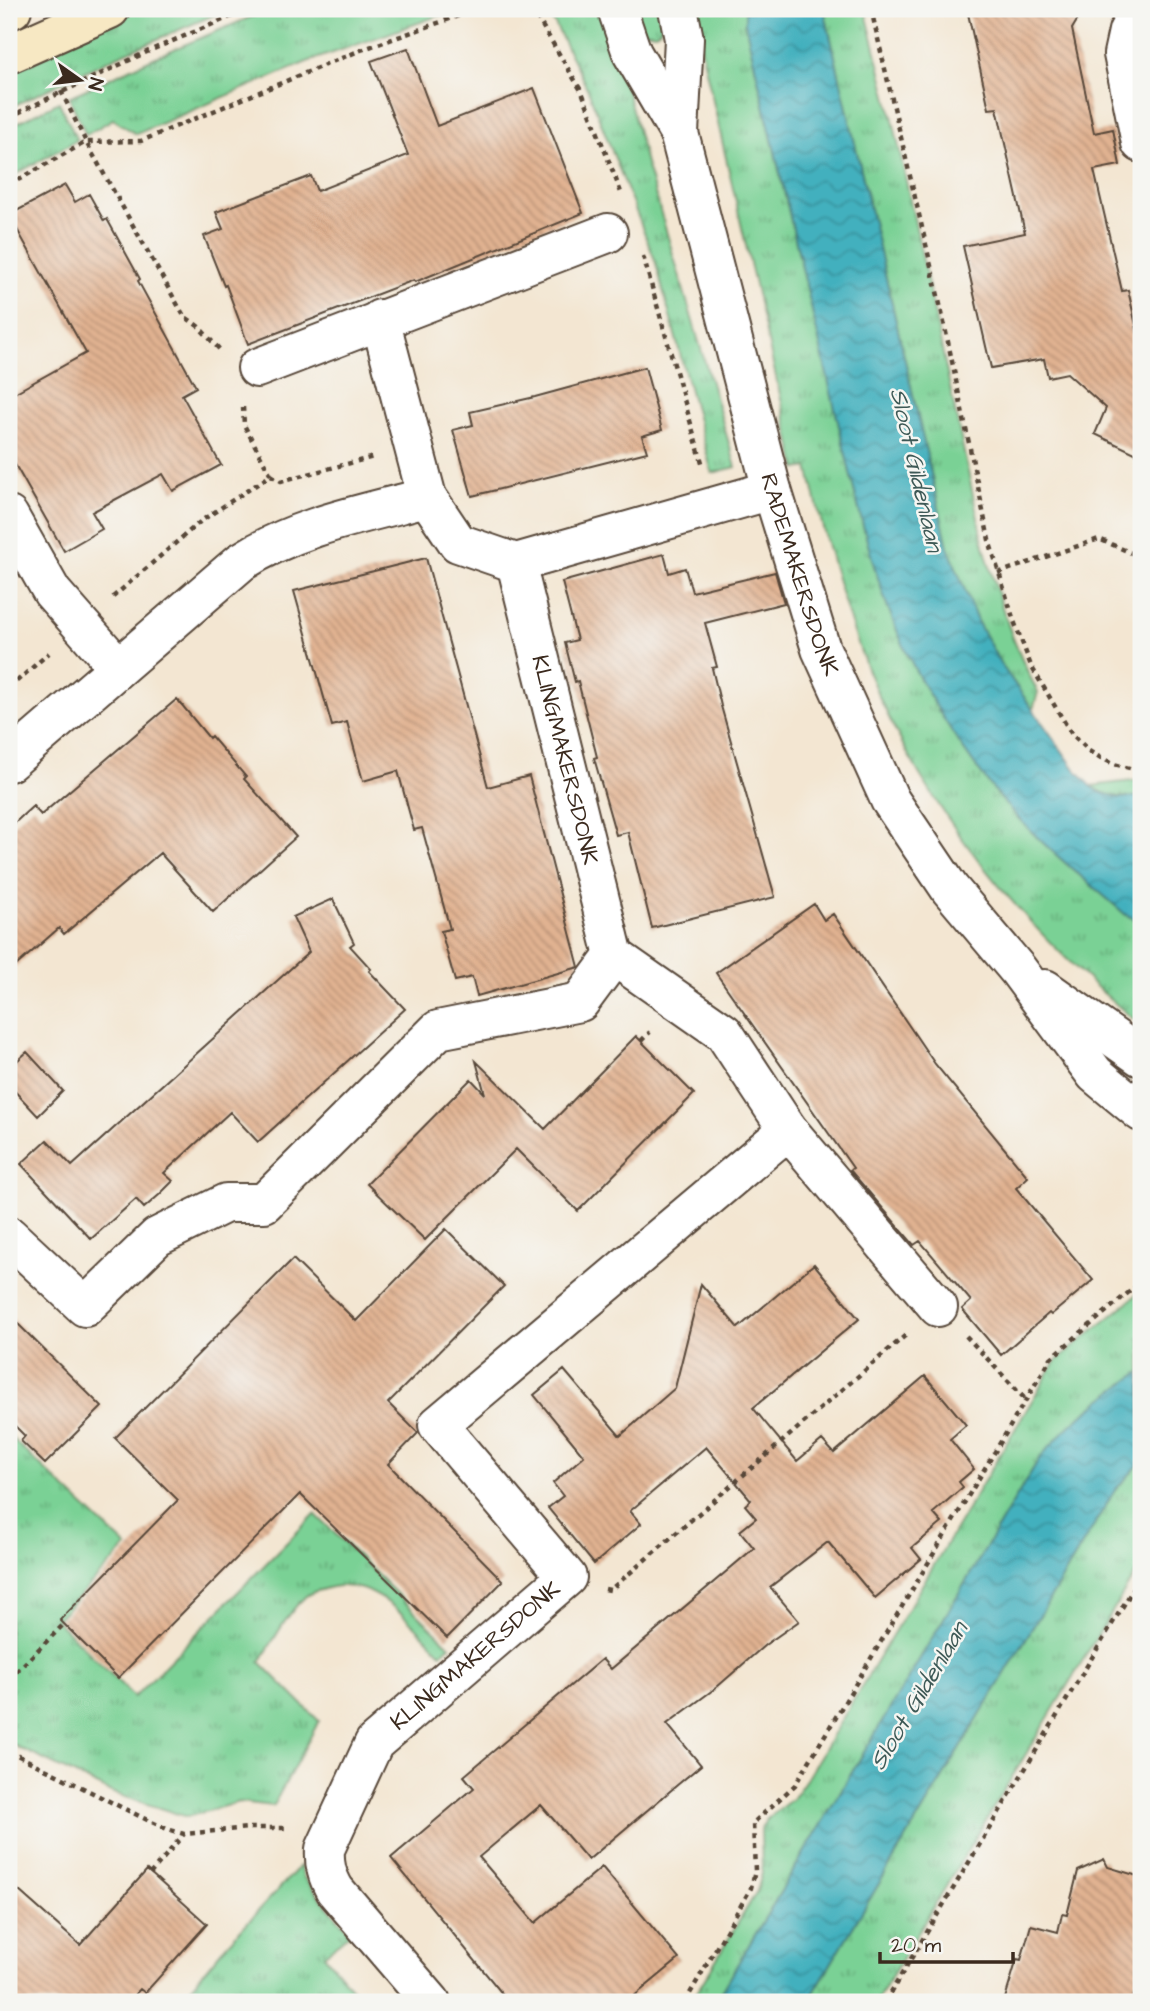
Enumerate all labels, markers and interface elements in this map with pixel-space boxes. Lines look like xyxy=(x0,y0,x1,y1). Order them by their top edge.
north arrow xyxy=(46,46,116,116)
text: N xyxy=(80,75,110,93)
water label: Sloot Gildenlaan xyxy=(881,385,952,557)
street label: RADEMAKERSDONK xyxy=(752,470,847,681)
street label: KLINGMAKERSDONK xyxy=(524,652,607,868)
street label: KLINGMAKERSDONK xyxy=(384,1573,567,1738)
water label: Sloot Gildenlaan xyxy=(861,1614,978,1776)
scale bar xyxy=(880,1920,1014,1964)
text: 20 m xyxy=(891,1931,942,1960)

